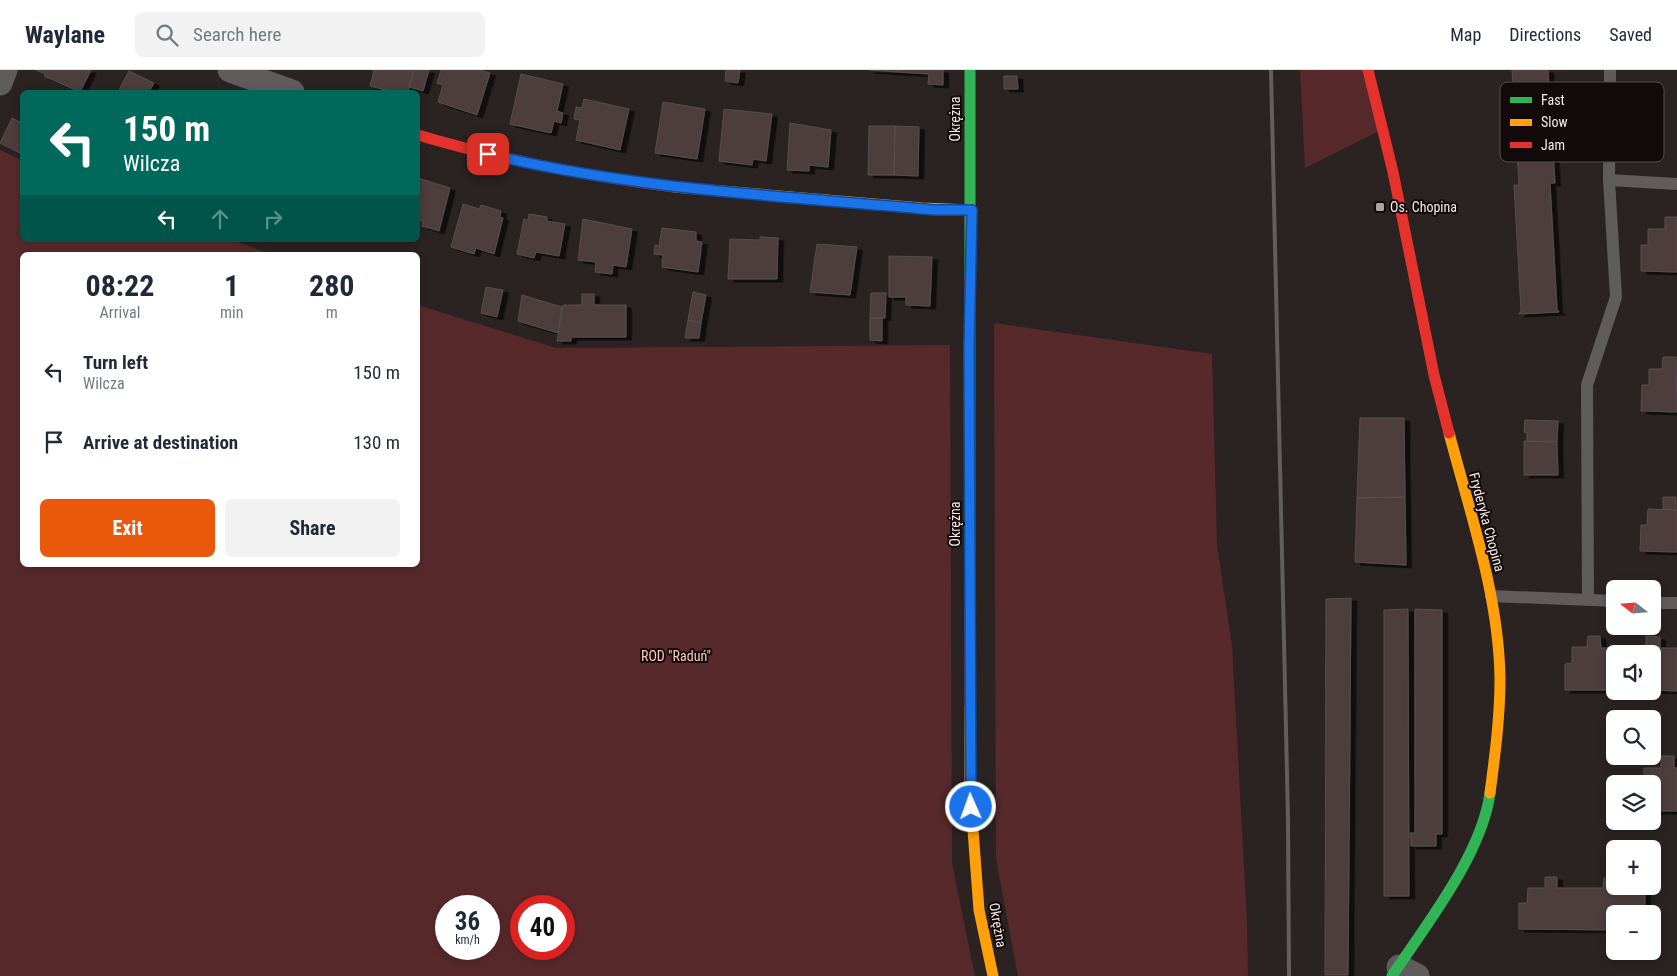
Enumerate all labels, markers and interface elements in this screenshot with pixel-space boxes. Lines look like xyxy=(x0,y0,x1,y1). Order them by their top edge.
search box xyxy=(135,12,485,57)
text: Waylane xyxy=(25,21,105,49)
icon: search xyxy=(153,21,181,49)
text: Search here xyxy=(193,23,281,46)
text: Map xyxy=(1450,24,1481,45)
text: Directions xyxy=(1509,24,1581,45)
text: Saved xyxy=(1609,24,1652,45)
legend xyxy=(1500,82,1664,162)
text: Fast xyxy=(1541,92,1565,108)
street label: Okrężna xyxy=(947,96,963,142)
text: 150 m xyxy=(123,109,210,150)
icon: left xyxy=(40,110,105,175)
text: Slow xyxy=(1541,114,1568,130)
pin xyxy=(467,133,509,175)
text: Jam xyxy=(1541,137,1565,153)
icon: arrive xyxy=(474,140,502,168)
text: Wilcza xyxy=(123,151,180,176)
place label: Os. Chopina xyxy=(1390,199,1457,215)
marker: Os. Chopina xyxy=(1374,201,1386,213)
icon: left xyxy=(153,205,181,233)
icon: ahead xyxy=(206,205,234,233)
icon: right xyxy=(259,205,287,233)
text: 08:22 xyxy=(86,268,154,303)
text: 1 xyxy=(224,268,239,303)
text: 280 xyxy=(309,268,354,303)
text: Arrival xyxy=(100,303,140,322)
text: min xyxy=(220,303,243,322)
text: m xyxy=(326,303,338,322)
text: Turn left xyxy=(83,351,148,374)
icon: left xyxy=(40,358,68,386)
text: 150 m xyxy=(353,361,400,384)
text: Wilcza xyxy=(83,374,125,393)
icon: arrive xyxy=(40,428,68,456)
text: Arrive at destination xyxy=(83,431,238,454)
text: 130 m xyxy=(353,431,400,454)
street label: Fryderyka Chopina xyxy=(1466,471,1508,573)
button: Exit xyxy=(40,499,215,557)
button: Share xyxy=(225,499,400,557)
street label: Okrężna xyxy=(947,501,963,547)
north arrow xyxy=(1606,580,1661,635)
map controls xyxy=(1606,580,1661,960)
button: sound xyxy=(1606,645,1661,700)
park label: ROD "Raduń" xyxy=(641,648,711,664)
button: search xyxy=(1606,710,1661,765)
button: layers xyxy=(1606,775,1661,830)
position arrow xyxy=(944,780,996,832)
button: + xyxy=(1606,840,1661,895)
speed limit sign: 40 xyxy=(510,895,575,960)
street label: Okrężna xyxy=(986,901,1010,949)
button: − xyxy=(1606,905,1661,960)
text: 36 xyxy=(455,907,480,936)
text: km/h xyxy=(455,933,480,947)

